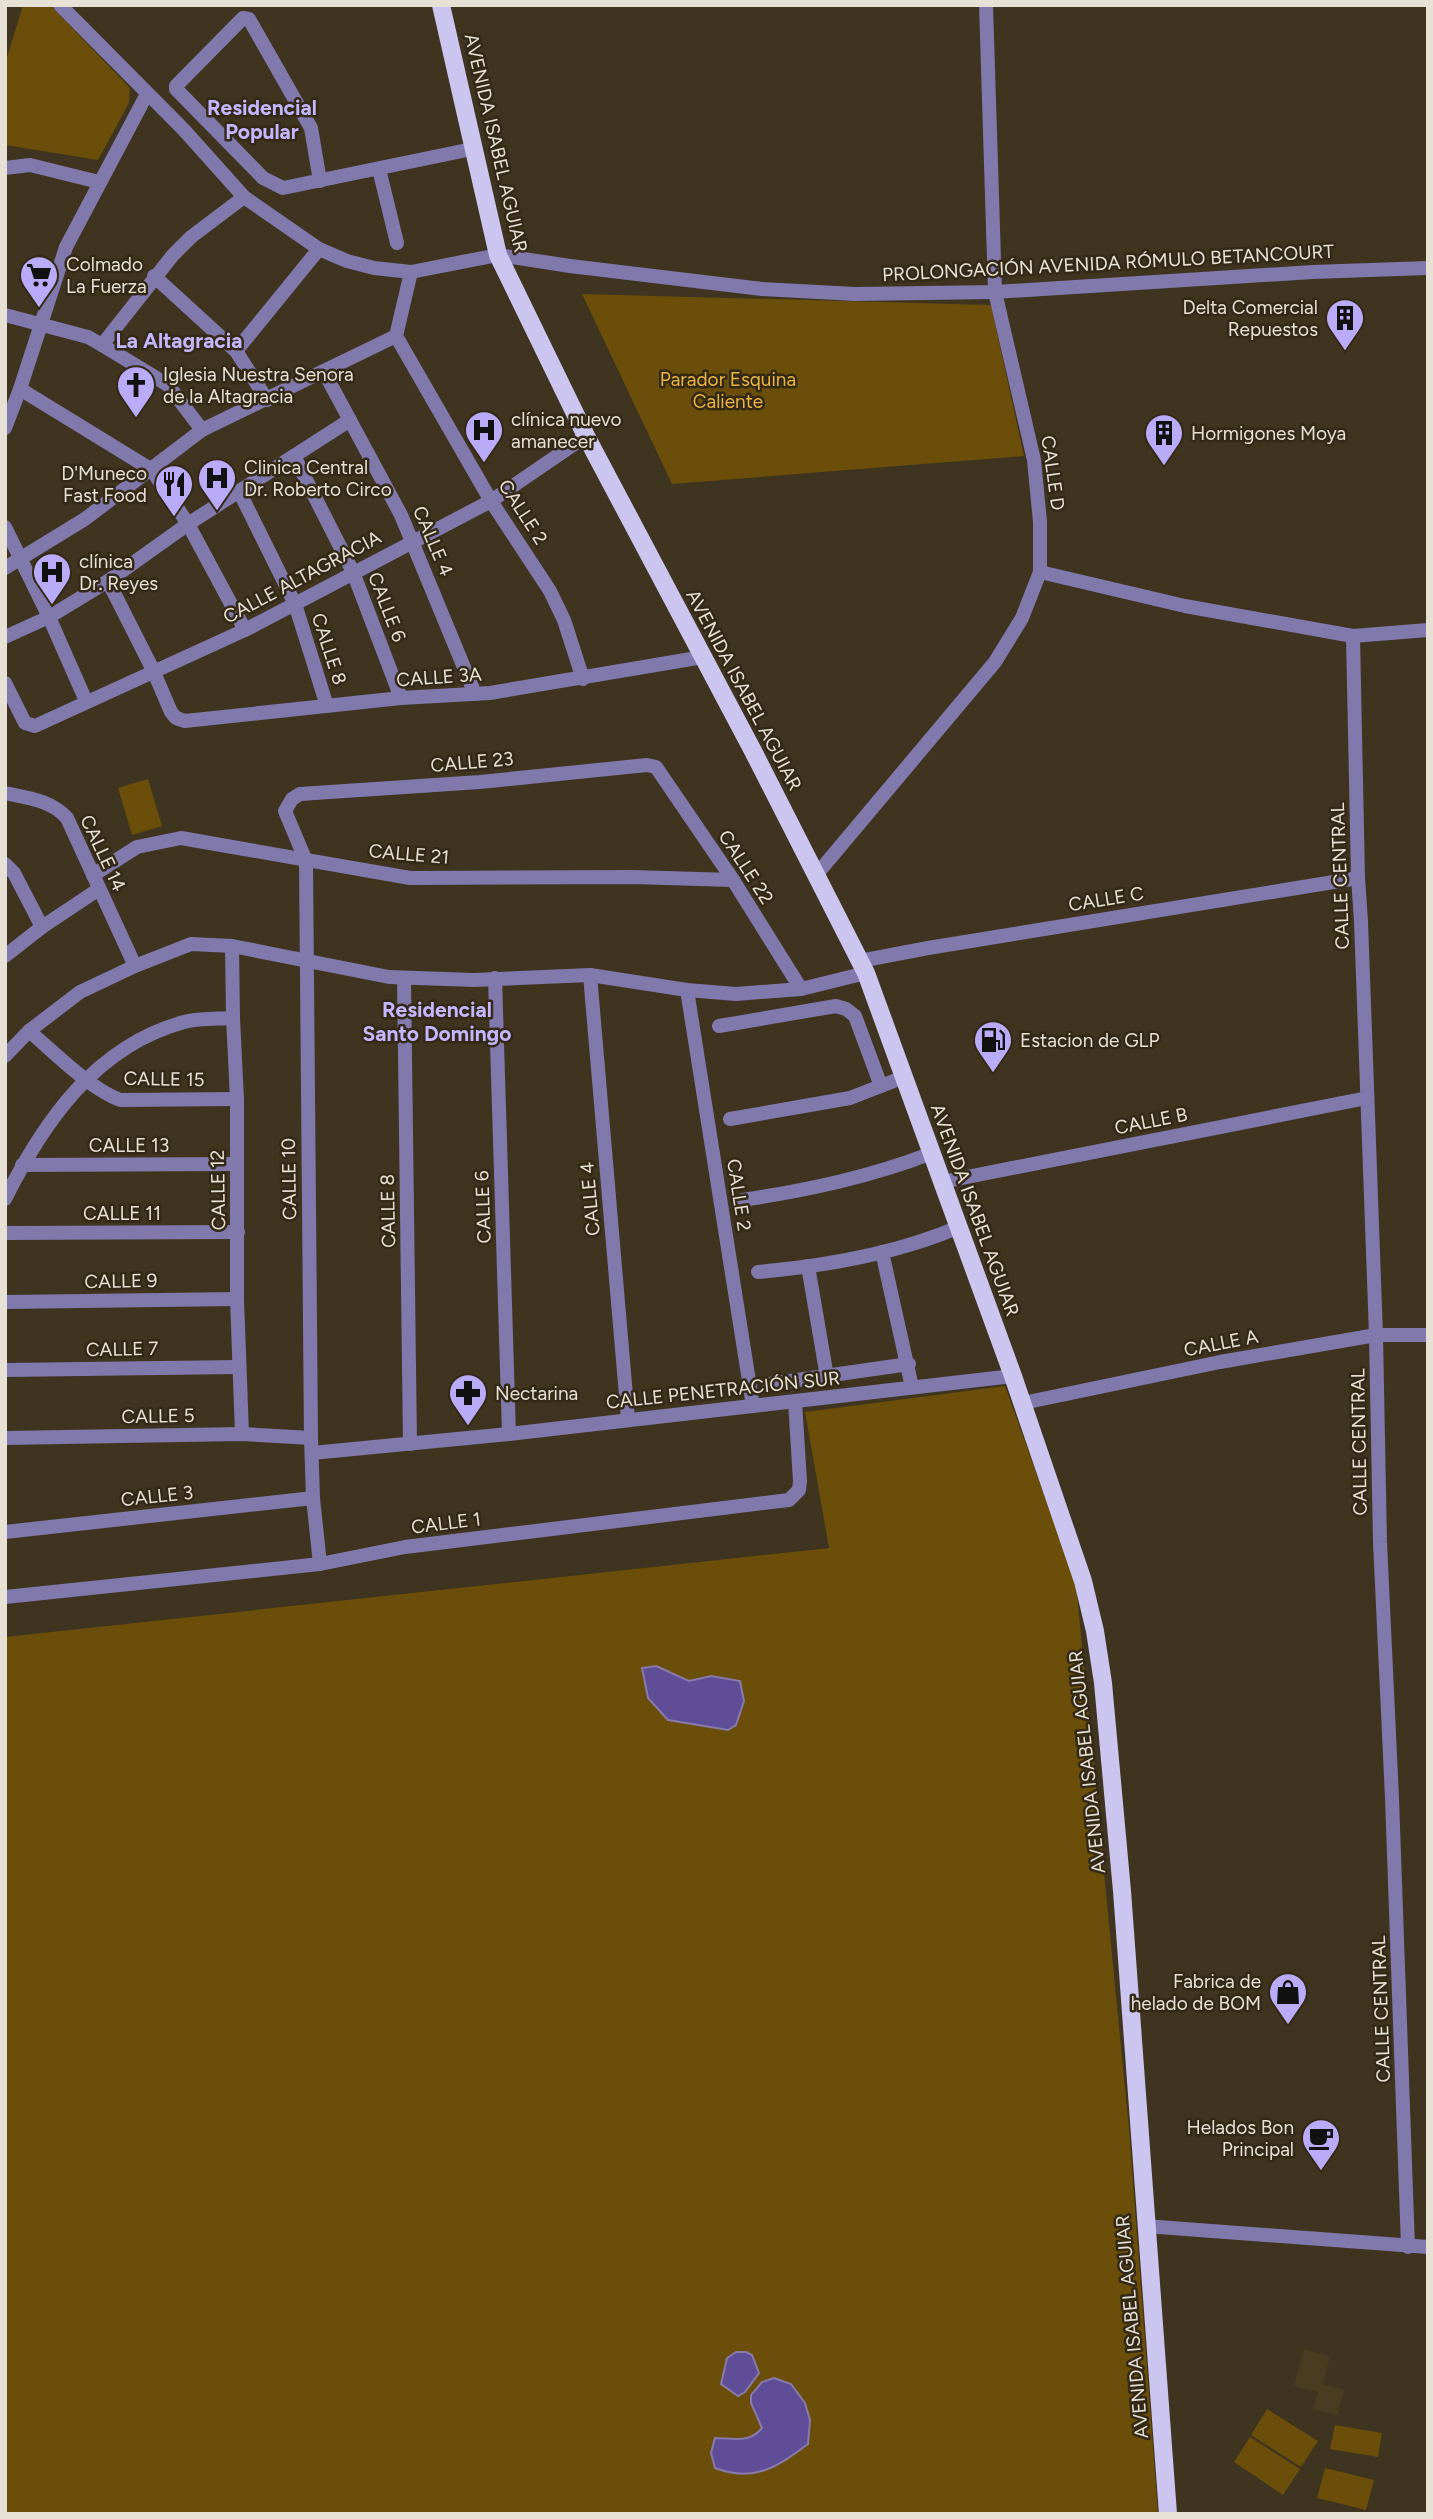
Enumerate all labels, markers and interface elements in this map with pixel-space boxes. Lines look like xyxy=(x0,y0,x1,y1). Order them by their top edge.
street label: AVENIDA ISABEL AGUIAR xyxy=(460,31,532,255)
district label: Residencial Popular xyxy=(207,95,317,144)
street label: PROLONGACIÓN AVENIDA RÓMULO BETANCOURT xyxy=(882,240,1335,286)
place label: Colmado La Fuerza xyxy=(66,253,147,298)
supermarket icon: Colmado La Fuerza xyxy=(18,254,60,309)
place label: Delta Comercial Repuestos xyxy=(1183,296,1318,341)
building icon: Delta Comercial Repuestos xyxy=(1324,297,1366,352)
district label: La Altagracia xyxy=(115,328,243,353)
place label: Iglesia Nuestra Senora de la Altagracia xyxy=(163,363,354,408)
church icon: Iglesia Nuestra Senora de la Altagracia xyxy=(115,364,157,419)
park label: Parador Esquina Caliente xyxy=(660,368,796,413)
place label: clínica nuevo amanecer xyxy=(511,408,622,453)
hospital icon: clínica nuevo amanecer xyxy=(463,409,505,464)
building icon: Hormigones Moya xyxy=(1143,412,1185,467)
place label: Hormigones Moya xyxy=(1191,422,1346,445)
street label: CALLE D xyxy=(1036,434,1070,512)
place label: Clinica Central Dr. Roberto Circo xyxy=(244,456,392,501)
hospital icon: Clinica Central Dr. Roberto Circo xyxy=(196,457,238,512)
place label: D'Muneco Fast Food xyxy=(61,462,147,507)
restaurant icon: D'Muneco Fast Food xyxy=(153,463,195,518)
street label: CALLE 2 xyxy=(494,475,552,549)
street label: CALLE 4 xyxy=(408,502,458,580)
street label: CALLE ALTAGRACIA xyxy=(219,526,385,628)
place label: clínica Dr. Reyes xyxy=(79,550,158,595)
hospital icon: clínica Dr. Reyes xyxy=(31,551,73,606)
street label: CALLE 6 xyxy=(363,569,411,645)
street label: AVENIDA ISABEL AGUIAR xyxy=(681,586,807,794)
street label: CALLE 8 xyxy=(307,610,351,688)
street label: CALLE 3A xyxy=(396,663,483,691)
street label: CALLE 23 xyxy=(430,747,514,777)
street label: CALLE CENTRAL xyxy=(1326,802,1354,950)
street label: CALLE 14 xyxy=(75,811,131,895)
street label: CALLE 22 xyxy=(714,826,778,908)
street label: CALLE 21 xyxy=(368,839,450,869)
street label: CALLE C xyxy=(1067,882,1146,916)
district label: Residencial Santo Domingo xyxy=(363,997,511,1046)
fuel station icon: Estacion de GLP xyxy=(972,1019,1014,1074)
place label: Estacion de GLP xyxy=(1020,1029,1159,1052)
street label: CALLE 15 xyxy=(123,1067,205,1091)
street label: AVENIDA ISABEL AGUIAR xyxy=(926,1101,1024,1319)
street label: CALLE B xyxy=(1113,1103,1189,1139)
street label: CALLE 13 xyxy=(89,1134,169,1157)
street label: CALLE 10 xyxy=(277,1138,301,1220)
street label: CALLE 12 xyxy=(206,1149,230,1231)
street label: CALLE 2 xyxy=(722,1157,756,1233)
street label: CALLE 4 xyxy=(575,1161,605,1237)
street label: CALLE 6 xyxy=(470,1170,496,1244)
street label: CALLE 8 xyxy=(376,1174,400,1248)
street label: CALLE 11 xyxy=(83,1202,161,1225)
street label: CALLE 9 xyxy=(84,1269,158,1293)
street label: CALLE A xyxy=(1182,1325,1260,1361)
street label: CALLE 7 xyxy=(86,1337,158,1361)
street label: CALLE PENETRACIÓN SUR xyxy=(605,1366,841,1414)
street label: CALLE CENTRAL xyxy=(1346,1368,1372,1516)
pharmacy icon: Nectarina xyxy=(447,1372,489,1427)
place label: Nectarina xyxy=(495,1382,578,1405)
street label: CALLE 5 xyxy=(121,1404,195,1428)
street label: CALLE 3 xyxy=(120,1481,194,1511)
street label: CALLE 1 xyxy=(410,1507,482,1539)
street label: AVENIDA ISABEL AGUIAR xyxy=(1064,1649,1110,1875)
street label: CALLE CENTRAL xyxy=(1367,1935,1395,2083)
place label: Fabrica de helado de BOM xyxy=(1131,1970,1261,2015)
shop icon: Fabrica de helado de BOM xyxy=(1267,1971,1309,2026)
place label: Helados Bon Principal xyxy=(1187,2116,1294,2161)
cafe icon: Helados Bon Principal xyxy=(1300,2117,1342,2172)
street label: AVENIDA ISABEL AGUIAR xyxy=(1111,2214,1153,2440)

